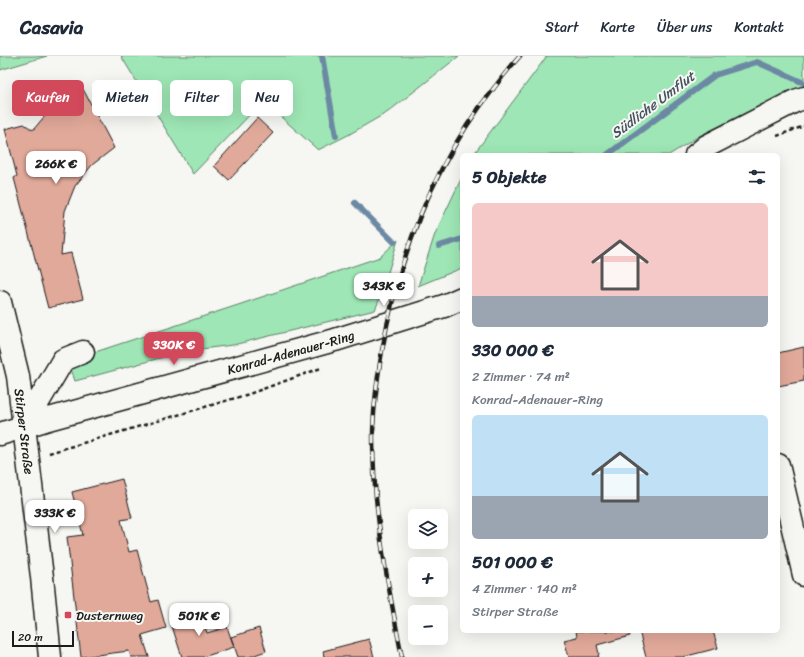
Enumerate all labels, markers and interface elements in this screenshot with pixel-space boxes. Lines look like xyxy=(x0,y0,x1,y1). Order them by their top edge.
text: Casavia xyxy=(20,11,83,44)
text: Start xyxy=(545,15,578,40)
text: Karte xyxy=(600,15,635,40)
text: Über uns xyxy=(657,15,712,40)
text: Kontakt xyxy=(734,15,784,40)
water label: Südliche Umflut xyxy=(605,64,702,145)
chip: Kaufen xyxy=(12,80,84,116)
chip: Mieten xyxy=(92,80,162,116)
chip: Filter xyxy=(170,80,233,116)
chip: Neu xyxy=(241,80,293,116)
pin: 266K € xyxy=(23,151,89,185)
text: 266K € xyxy=(35,152,77,175)
text: 5 Objekte xyxy=(472,162,547,192)
icon: filters xyxy=(746,166,768,188)
icon: home xyxy=(584,229,656,301)
pin: 343K € xyxy=(351,273,417,307)
text: 343K € xyxy=(363,274,405,297)
street label: Konrad-Adenauer-Ring xyxy=(224,323,358,381)
pin: 330K € xyxy=(141,332,207,366)
text: 330K € xyxy=(153,333,195,356)
text: 330 000 € xyxy=(472,335,554,365)
text: 2 Zimmer · 74 m² xyxy=(472,365,570,388)
street label: Stirper Straße xyxy=(8,387,41,476)
text: Konrad-Adenauer-Ring xyxy=(472,388,603,411)
icon: home xyxy=(584,441,656,513)
pin: 333K € xyxy=(22,500,88,534)
text: 333K € xyxy=(34,501,76,524)
map controls xyxy=(408,509,448,645)
button: layers xyxy=(408,509,448,549)
text: 501 000 € xyxy=(472,547,553,577)
button: + xyxy=(408,557,448,597)
text: 4 Zimmer · 140 m² xyxy=(472,577,577,600)
text: Stirper Straße xyxy=(472,600,558,623)
pin: 501K € xyxy=(166,603,232,637)
place label: Dusternweg xyxy=(76,604,144,627)
text: 501K € xyxy=(178,604,220,627)
button: − xyxy=(408,605,448,645)
marker: Dusternweg xyxy=(63,610,73,620)
text: 20 m xyxy=(18,628,43,647)
scale bar xyxy=(12,629,74,648)

